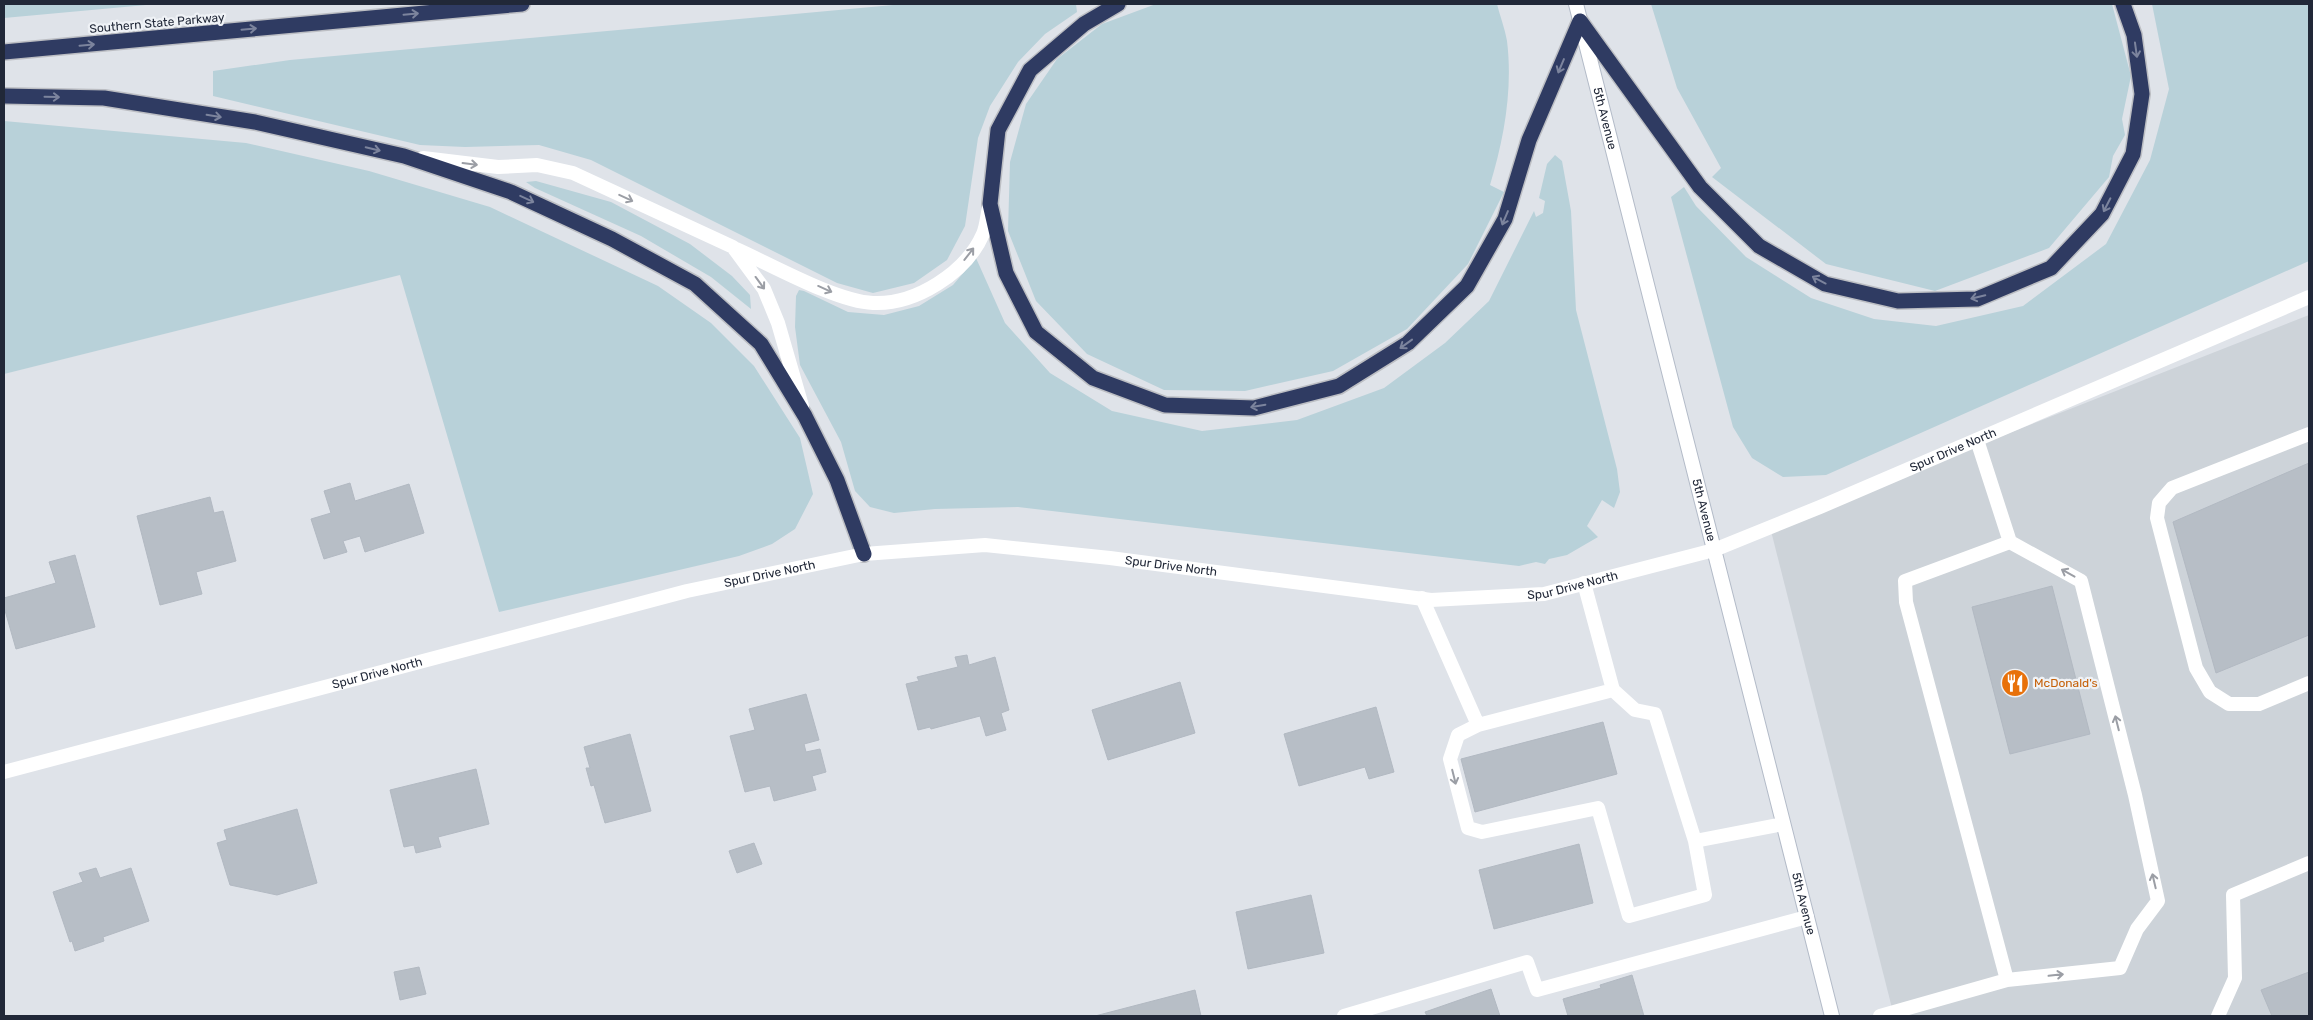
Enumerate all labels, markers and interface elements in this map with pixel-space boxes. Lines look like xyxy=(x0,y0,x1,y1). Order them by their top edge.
one-way arrow xyxy=(402,9,418,19)
street label: Southern State Parkway xyxy=(89,10,226,36)
one-way arrow xyxy=(241,25,257,34)
one-way arrow xyxy=(79,40,95,49)
one-way arrow xyxy=(2131,42,2141,58)
one-way arrow xyxy=(1556,58,1565,73)
street label: 5th Avenue xyxy=(1590,86,1620,151)
one-way arrow xyxy=(44,92,60,102)
one-way arrow xyxy=(205,111,221,121)
one-way arrow xyxy=(364,145,380,154)
one-way arrow xyxy=(462,159,478,169)
one-way arrow xyxy=(618,194,633,203)
one-way arrow xyxy=(519,195,534,205)
one-way arrow xyxy=(2101,198,2111,212)
one-way arrow xyxy=(1499,210,1509,225)
one-way arrow xyxy=(963,248,974,261)
one-way arrow xyxy=(1812,275,1827,285)
one-way arrow xyxy=(755,276,765,290)
one-way arrow xyxy=(817,285,832,294)
one-way arrow xyxy=(1971,293,1987,302)
one-way arrow xyxy=(1399,339,1413,349)
one-way arrow xyxy=(1250,402,1266,412)
street label: Spur Drive North xyxy=(1908,425,1998,475)
street label: 5th Avenue xyxy=(1689,477,1719,543)
street label: Spur Drive North xyxy=(1124,553,1218,579)
street label: Spur Drive North xyxy=(723,557,816,590)
street label: Spur Drive North xyxy=(1527,568,1619,602)
one-way arrow xyxy=(2061,568,2075,578)
street label: Spur Drive North xyxy=(330,654,424,692)
restaurant icon: McDonald's xyxy=(2000,668,2030,698)
place label: McDonald's xyxy=(2034,676,2098,690)
one-way arrow xyxy=(2112,716,2121,732)
one-way arrow xyxy=(1450,768,1460,784)
street label: 5th Avenue xyxy=(1789,871,1818,937)
one-way arrow xyxy=(2149,874,2158,890)
one-way arrow xyxy=(2047,970,2063,980)

